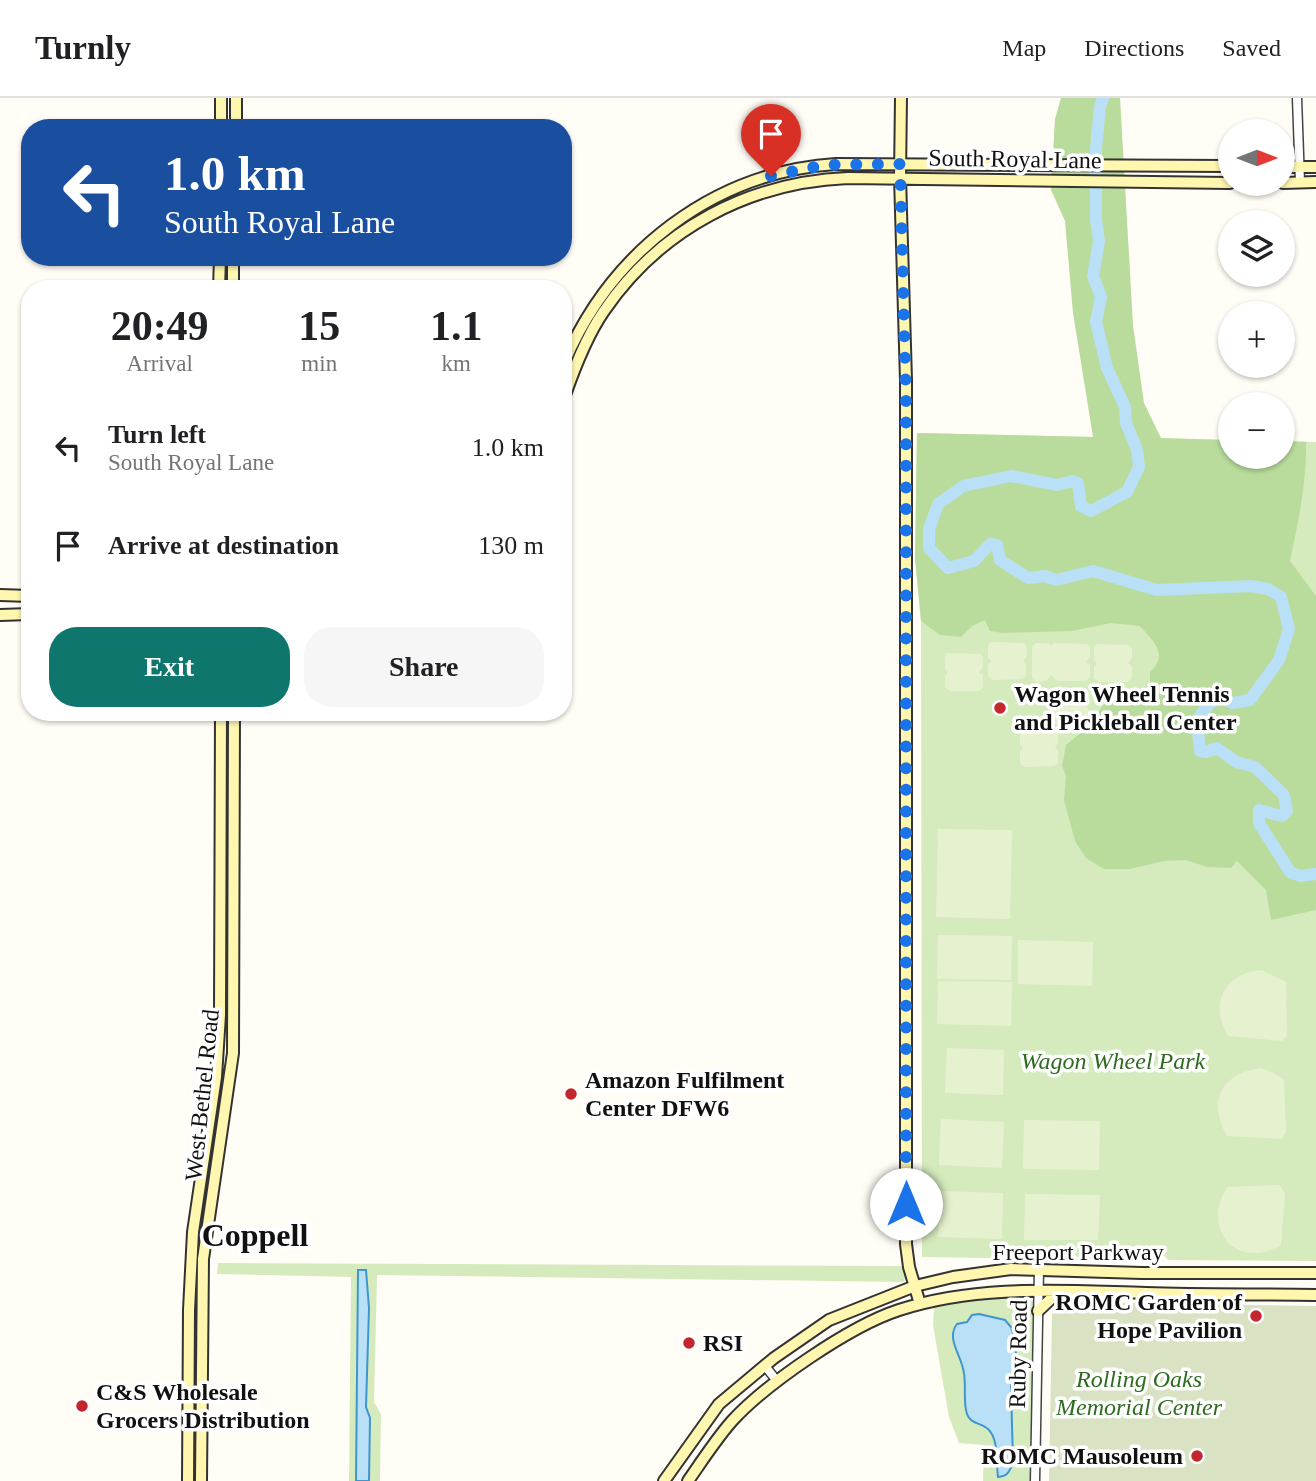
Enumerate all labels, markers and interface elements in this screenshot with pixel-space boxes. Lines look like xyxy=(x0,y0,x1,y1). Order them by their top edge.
text: Turnly xyxy=(35,30,131,66)
text: Map xyxy=(1002,35,1046,61)
text: Directions xyxy=(1084,35,1184,61)
text: Saved xyxy=(1222,35,1281,61)
pin xyxy=(741,104,801,176)
icon: arrive xyxy=(752,115,790,153)
north arrow xyxy=(1218,119,1295,196)
map controls xyxy=(1218,119,1295,469)
street label: South Royal Lane xyxy=(928,144,1102,174)
text: 1.0 km xyxy=(164,146,306,201)
icon: left xyxy=(49,147,140,238)
text: South Royal Lane xyxy=(164,204,395,240)
button: layers xyxy=(1218,210,1295,287)
button: + xyxy=(1218,301,1295,378)
text: 20:49 xyxy=(111,303,209,349)
text: 15 xyxy=(298,303,340,349)
text: 1.1 xyxy=(430,303,482,349)
text: Arrival xyxy=(126,351,193,376)
text: min xyxy=(301,351,337,376)
text: km xyxy=(441,351,471,376)
button: − xyxy=(1218,392,1295,469)
text: Turn left xyxy=(108,420,206,449)
icon: left xyxy=(49,429,87,467)
text: 1.0 km xyxy=(472,433,544,462)
text: South Royal Lane xyxy=(108,450,274,475)
icon: arrive xyxy=(49,527,87,565)
text: Arrive at destination xyxy=(108,531,339,560)
text: 130 m xyxy=(478,531,544,560)
button: Exit xyxy=(49,627,290,707)
button: Share xyxy=(304,627,544,707)
place label: Wagon Wheel Tennis and Pickleball Center xyxy=(1014,681,1237,735)
marker: Wagon Wheel Tennis and Pickleball Center xyxy=(992,700,1008,716)
street label: West Bethel Road xyxy=(180,1008,224,1182)
park label: Wagon Wheel Park xyxy=(1021,1048,1206,1074)
place label: Amazon Fulfilment Center DFW6 xyxy=(585,1067,784,1121)
marker: Amazon Fulfilment Center DFW6 xyxy=(563,1086,579,1102)
position arrow xyxy=(869,1167,943,1241)
district label: Coppell xyxy=(202,1217,308,1253)
street label: Freeport Parkway xyxy=(992,1239,1164,1265)
place label: ROMC Garden of Hope Pavilion xyxy=(1055,1289,1243,1343)
street label: Ruby Road xyxy=(1004,1299,1032,1409)
marker: ROMC Garden of Hope Pavilion xyxy=(1248,1308,1264,1324)
place label: RSI xyxy=(703,1330,743,1356)
marker: RSI xyxy=(681,1335,697,1351)
park label: Rolling Oaks Memorial Center xyxy=(1055,1366,1223,1420)
place label: C&S Wholesale Grocers Distribution xyxy=(96,1379,310,1433)
marker: C&S Wholesale Grocers Distribution xyxy=(74,1398,90,1414)
place label: ROMC Mausoleum xyxy=(981,1443,1183,1469)
marker: ROMC Mausoleum xyxy=(1189,1448,1205,1464)

